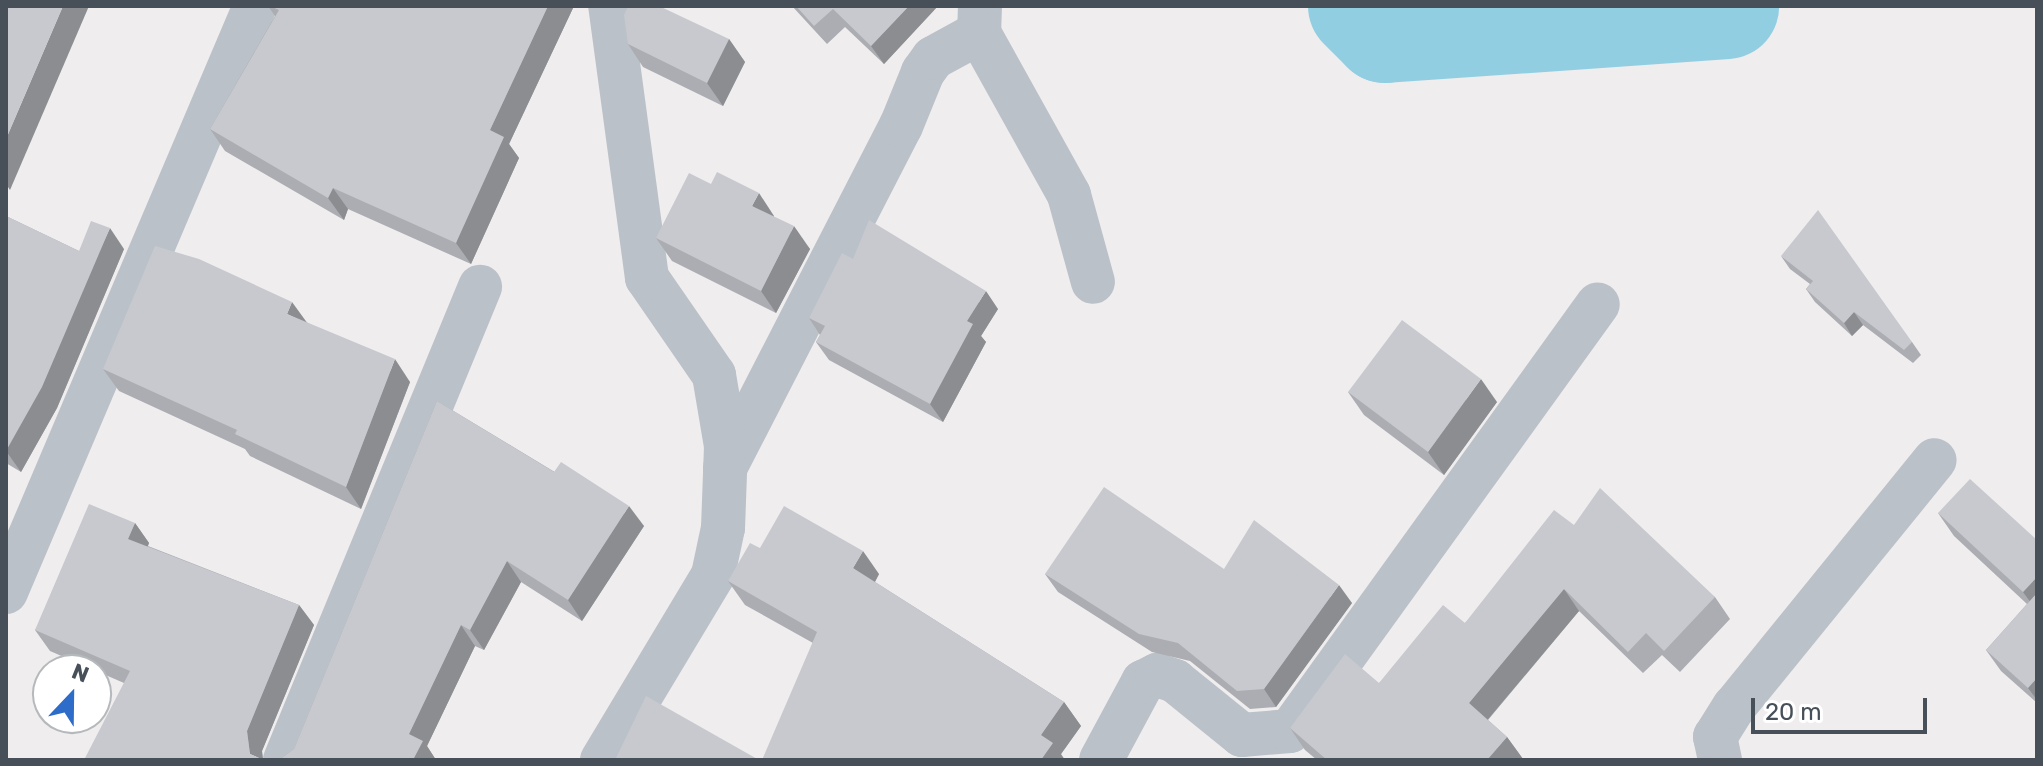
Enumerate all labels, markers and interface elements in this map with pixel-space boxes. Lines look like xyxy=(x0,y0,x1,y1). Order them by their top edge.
north arrow xyxy=(32,654,112,734)
text: N xyxy=(68,658,93,689)
scale bar xyxy=(1755,682,1931,732)
text: 20 m xyxy=(1765,698,1822,726)

